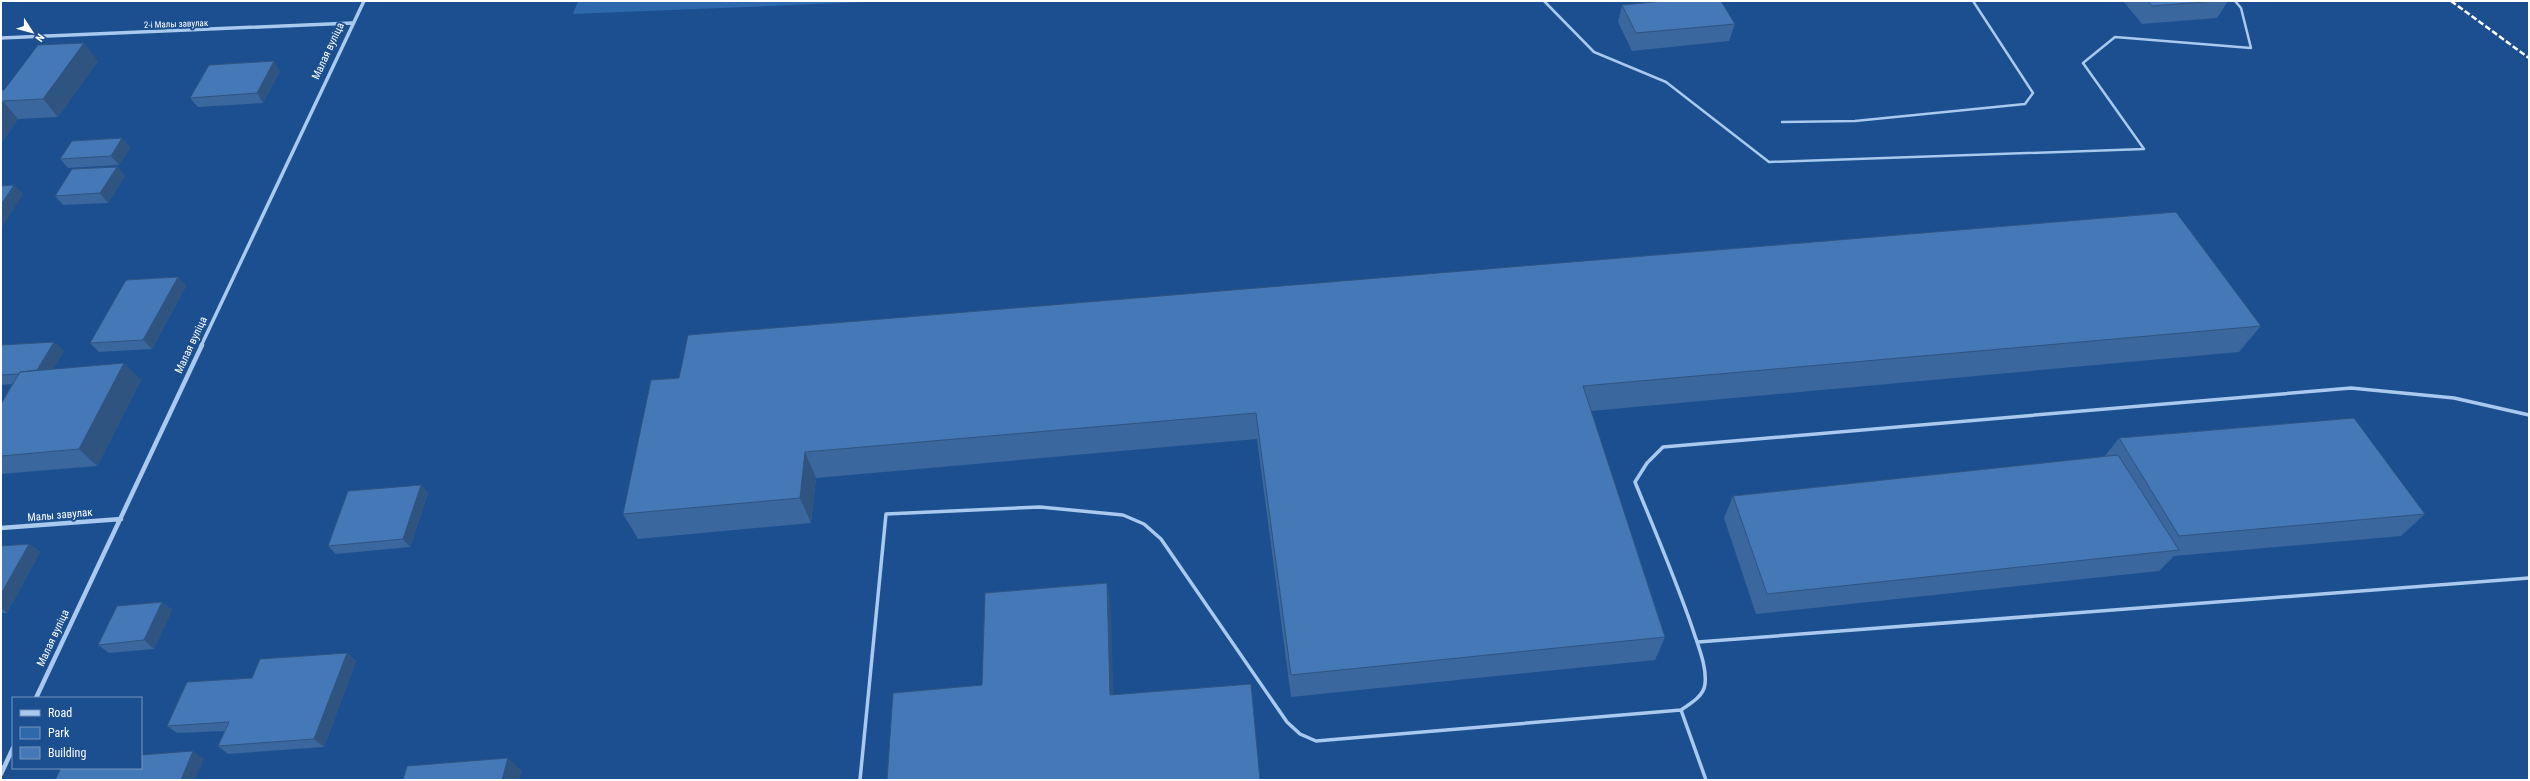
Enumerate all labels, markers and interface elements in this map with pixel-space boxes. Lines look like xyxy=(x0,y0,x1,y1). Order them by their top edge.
north arrow xyxy=(12,12,52,52)
street label: 2-і Малы завулак xyxy=(144,18,209,30)
street label: Малая вуліца xyxy=(309,20,347,82)
text: N xyxy=(32,31,47,44)
street label: Малая вуліца xyxy=(172,314,210,376)
street label: Малы завулак xyxy=(27,506,94,524)
street label: Малая вуліца xyxy=(34,607,72,669)
legend xyxy=(12,697,142,769)
text: Road xyxy=(48,706,72,720)
text: Park xyxy=(48,726,70,740)
text: Building xyxy=(48,746,86,760)

